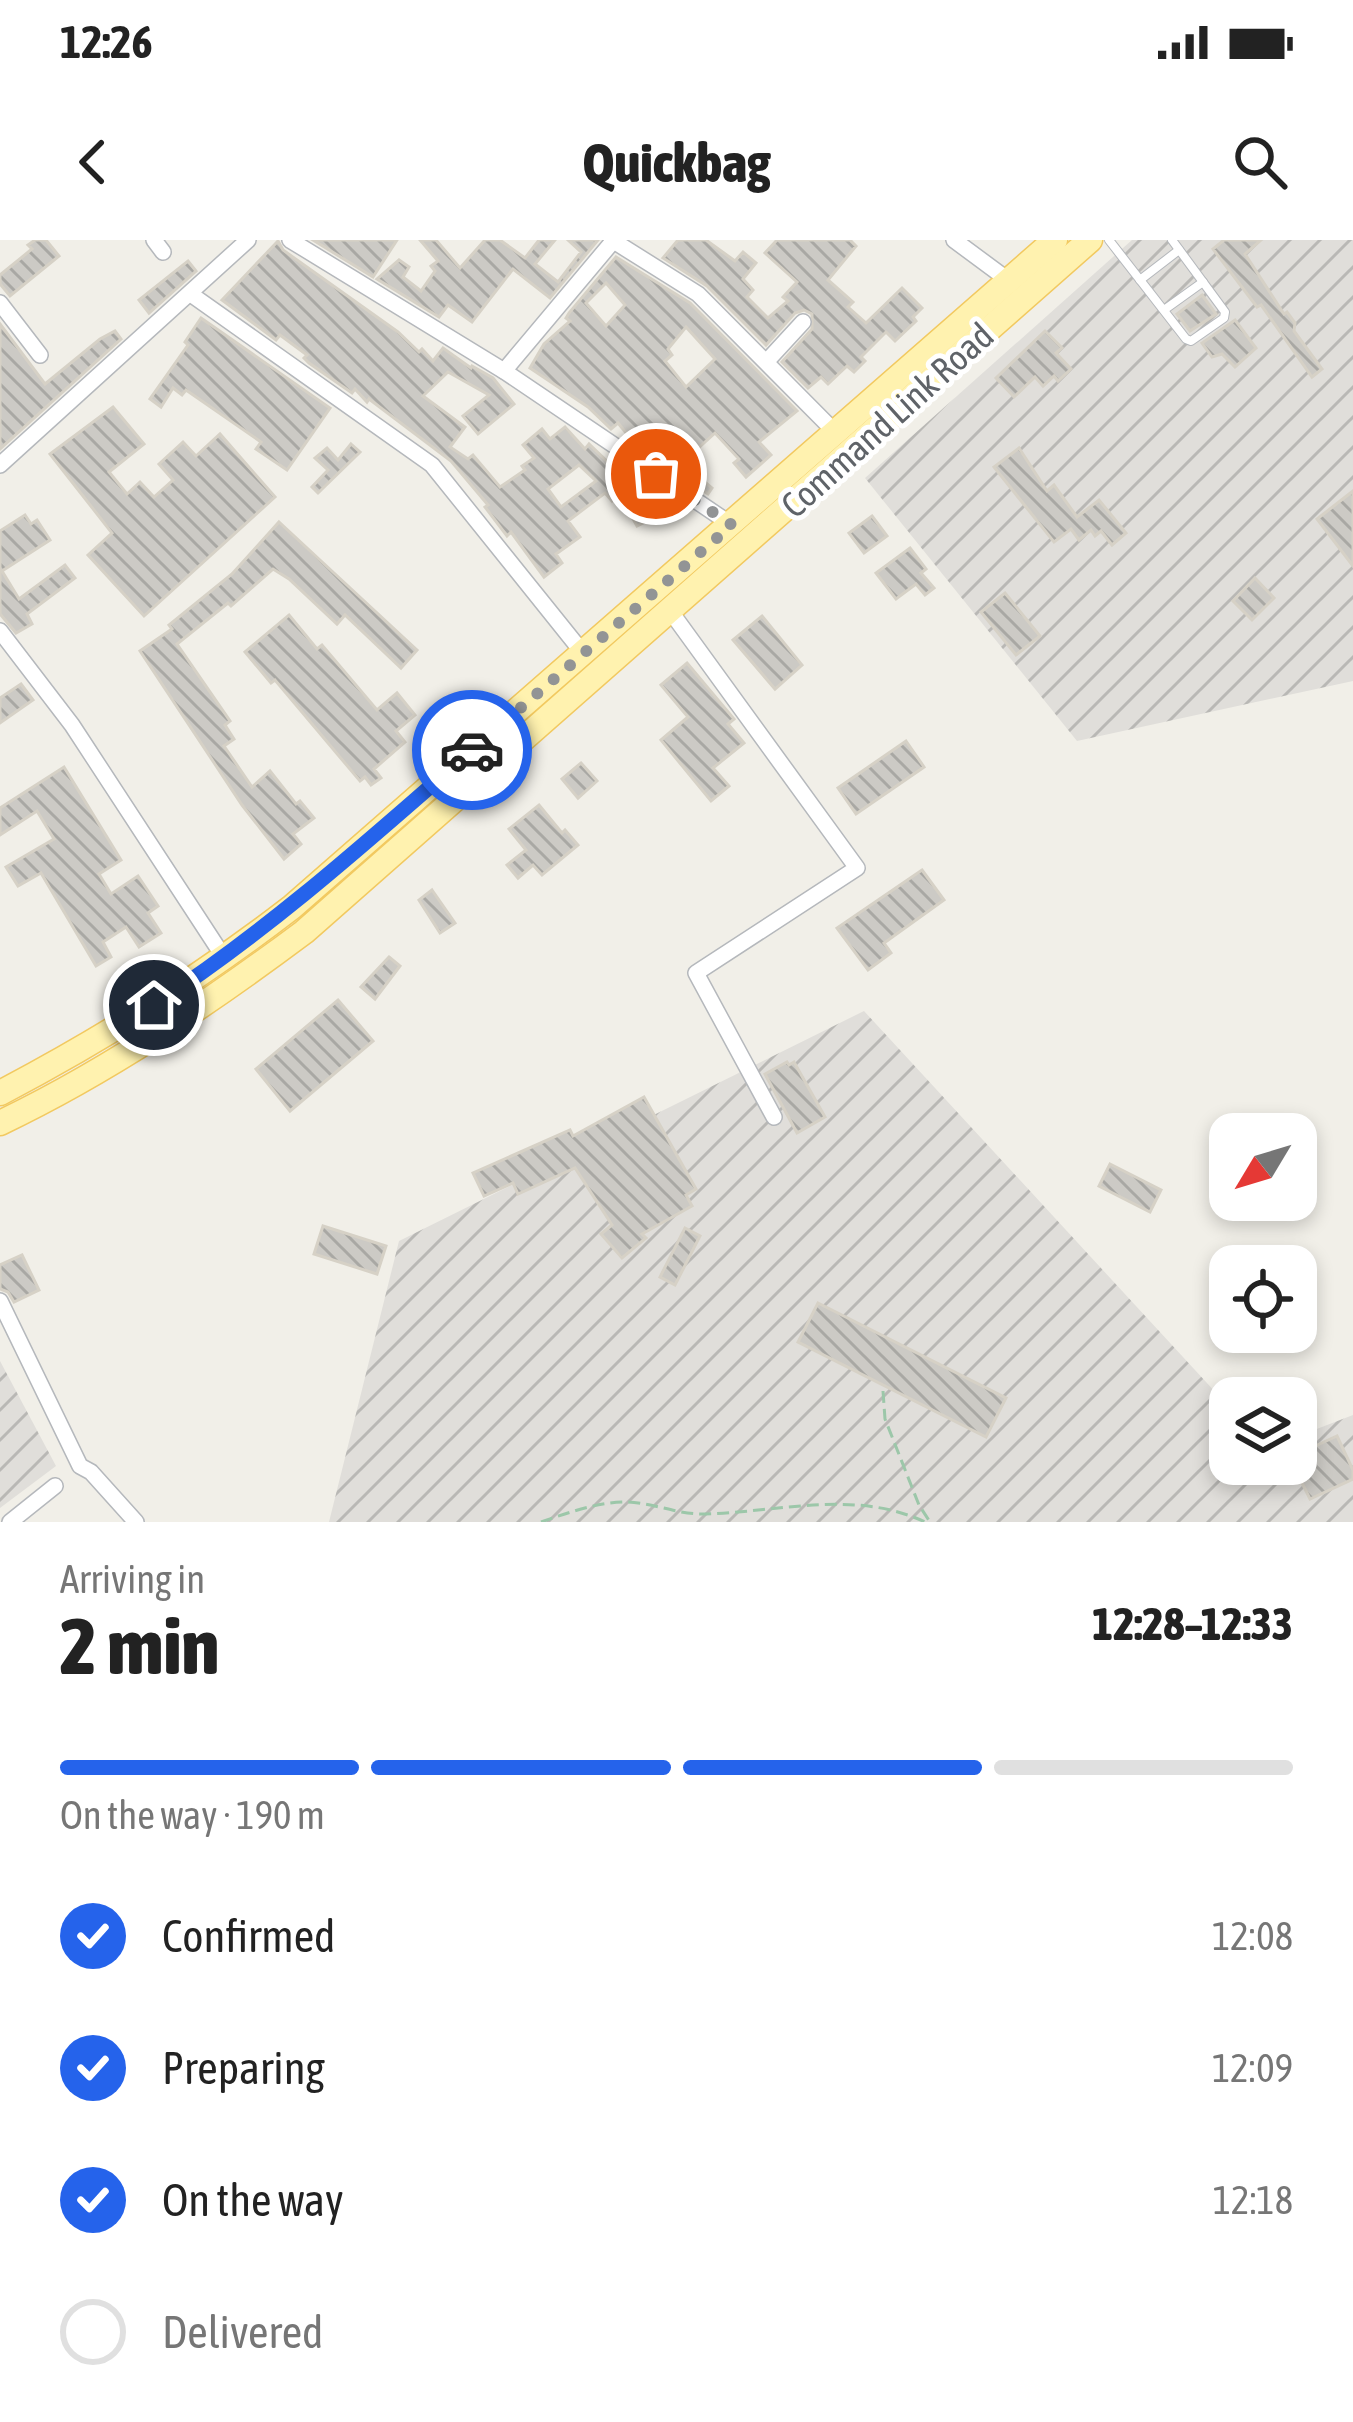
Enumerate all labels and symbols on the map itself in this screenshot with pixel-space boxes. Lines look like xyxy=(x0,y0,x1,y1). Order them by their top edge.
street label: Command Link Road xyxy=(773,314,1001,526)
pin xyxy=(605,423,707,525)
courier xyxy=(412,690,532,810)
pin xyxy=(103,954,205,1056)
north arrow xyxy=(1209,1113,1317,1221)

